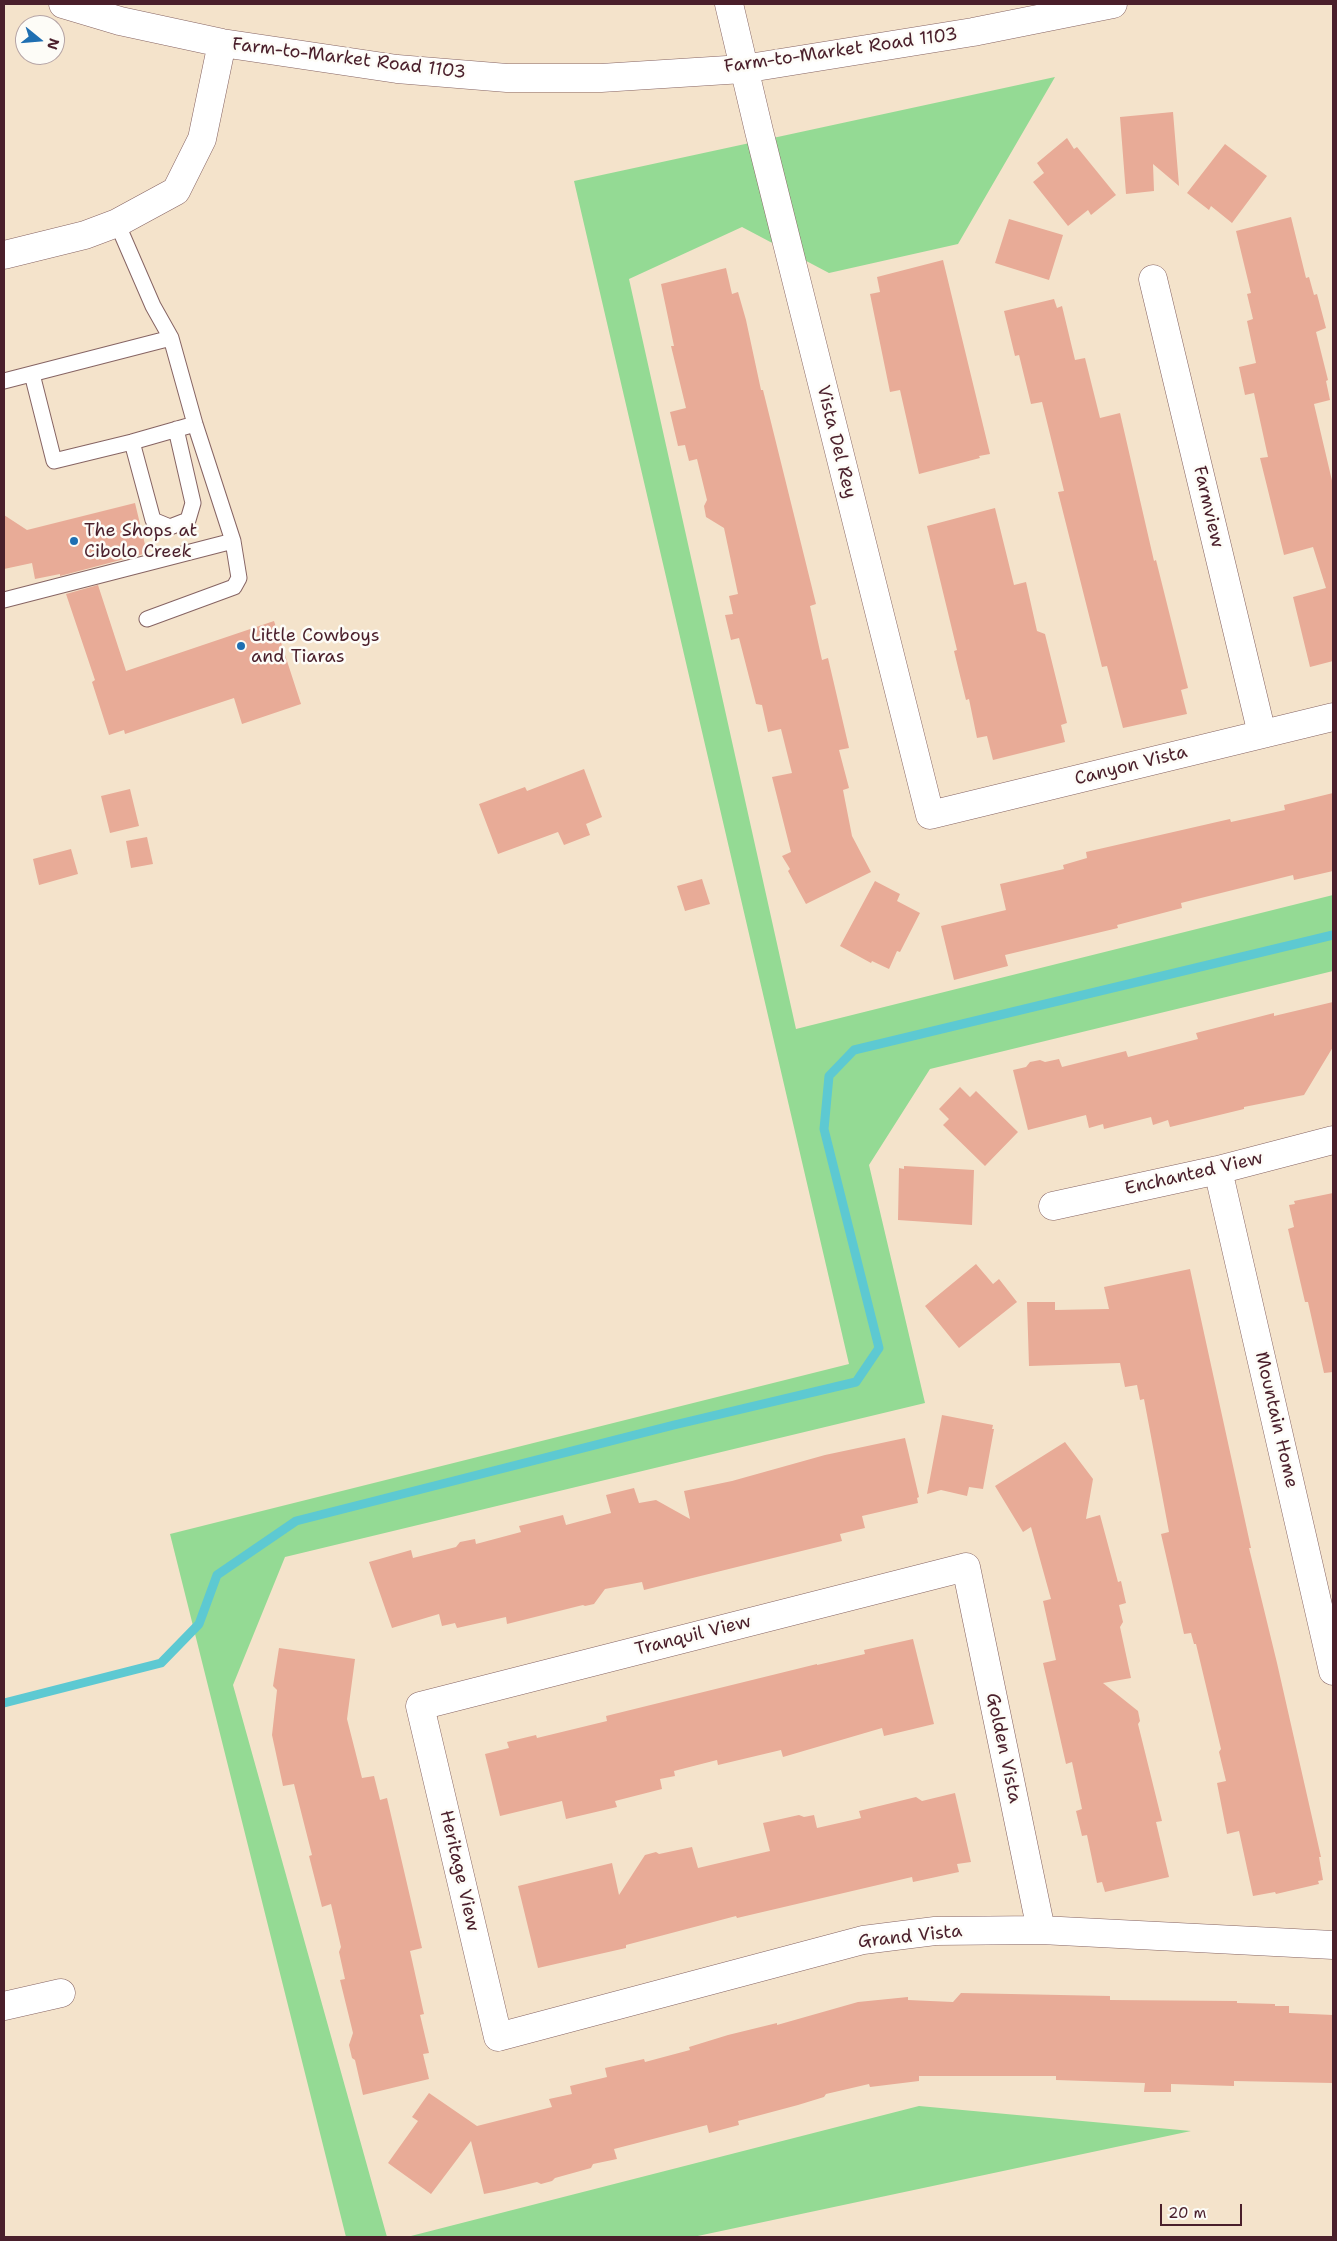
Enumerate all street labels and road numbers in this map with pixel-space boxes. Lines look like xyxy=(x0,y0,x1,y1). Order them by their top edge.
street label: Farm-to-Market Road 1103 xyxy=(723,24,959,78)
street label: Farm-to-Market Road 1103 xyxy=(231,34,467,84)
street label: Vista Del Rey xyxy=(812,383,860,501)
street label: Farmview xyxy=(1188,464,1228,550)
street label: Canyon Vista xyxy=(1073,742,1189,790)
street label: Enchanted View xyxy=(1123,1148,1265,1200)
street label: Mountain Home xyxy=(1250,1350,1302,1490)
street label: Tranquil View xyxy=(633,1611,753,1661)
street label: Golden Vista xyxy=(981,1691,1025,1805)
street label: Heritage View xyxy=(435,1808,483,1934)
street label: Grand Vista xyxy=(857,1921,963,1953)

